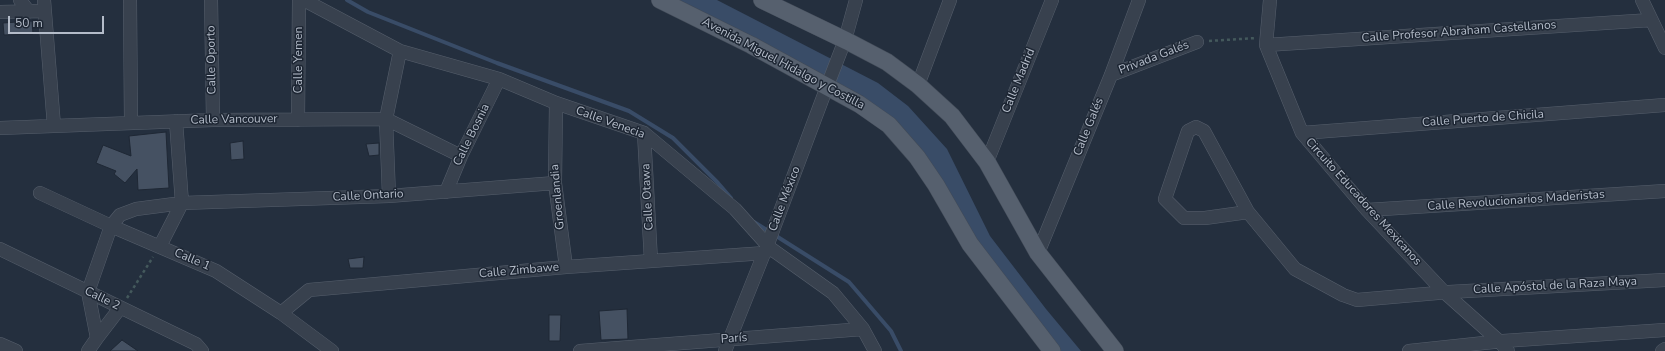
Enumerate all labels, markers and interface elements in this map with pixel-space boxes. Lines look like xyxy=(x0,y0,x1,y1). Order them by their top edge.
scale bar xyxy=(10,8,106,34)
text: 50 m xyxy=(15,15,43,31)
street label: Avenida Miguel Hidalgo y Costilla xyxy=(699,15,867,113)
street label: Calle Profesor Abraham Castellanos xyxy=(1361,18,1557,46)
street label: Calle Oporto xyxy=(204,25,220,95)
street label: Calle Yemen xyxy=(292,27,306,93)
street label: Privada Galés xyxy=(1117,38,1191,78)
street label: Calle Madrid xyxy=(1000,47,1038,115)
street label: Calle Galés xyxy=(1071,96,1107,158)
street label: Calle Bosnia xyxy=(451,102,493,168)
street label: Calle Venecia xyxy=(573,104,647,142)
street label: Calle Puerto de Chicila xyxy=(1422,108,1544,130)
street label: Calle Vancouver xyxy=(190,112,278,128)
street label: Circuito Educadores Mexicanos xyxy=(1302,135,1424,269)
street label: Calle Otawa xyxy=(639,163,657,231)
street label: Groenlandia xyxy=(548,164,568,230)
street label: Calle México xyxy=(766,164,804,234)
street label: Calle Ontario xyxy=(332,187,404,205)
street label: Calle Revolucionarios Maderistas xyxy=(1427,188,1605,214)
street label: Calle 1 xyxy=(172,246,212,274)
street label: Calle Zimbawe xyxy=(478,260,560,282)
street label: Calle Apóstol de la Raza Maya xyxy=(1473,275,1637,297)
street label: Calle 2 xyxy=(82,284,122,314)
street label: París xyxy=(720,331,748,347)

